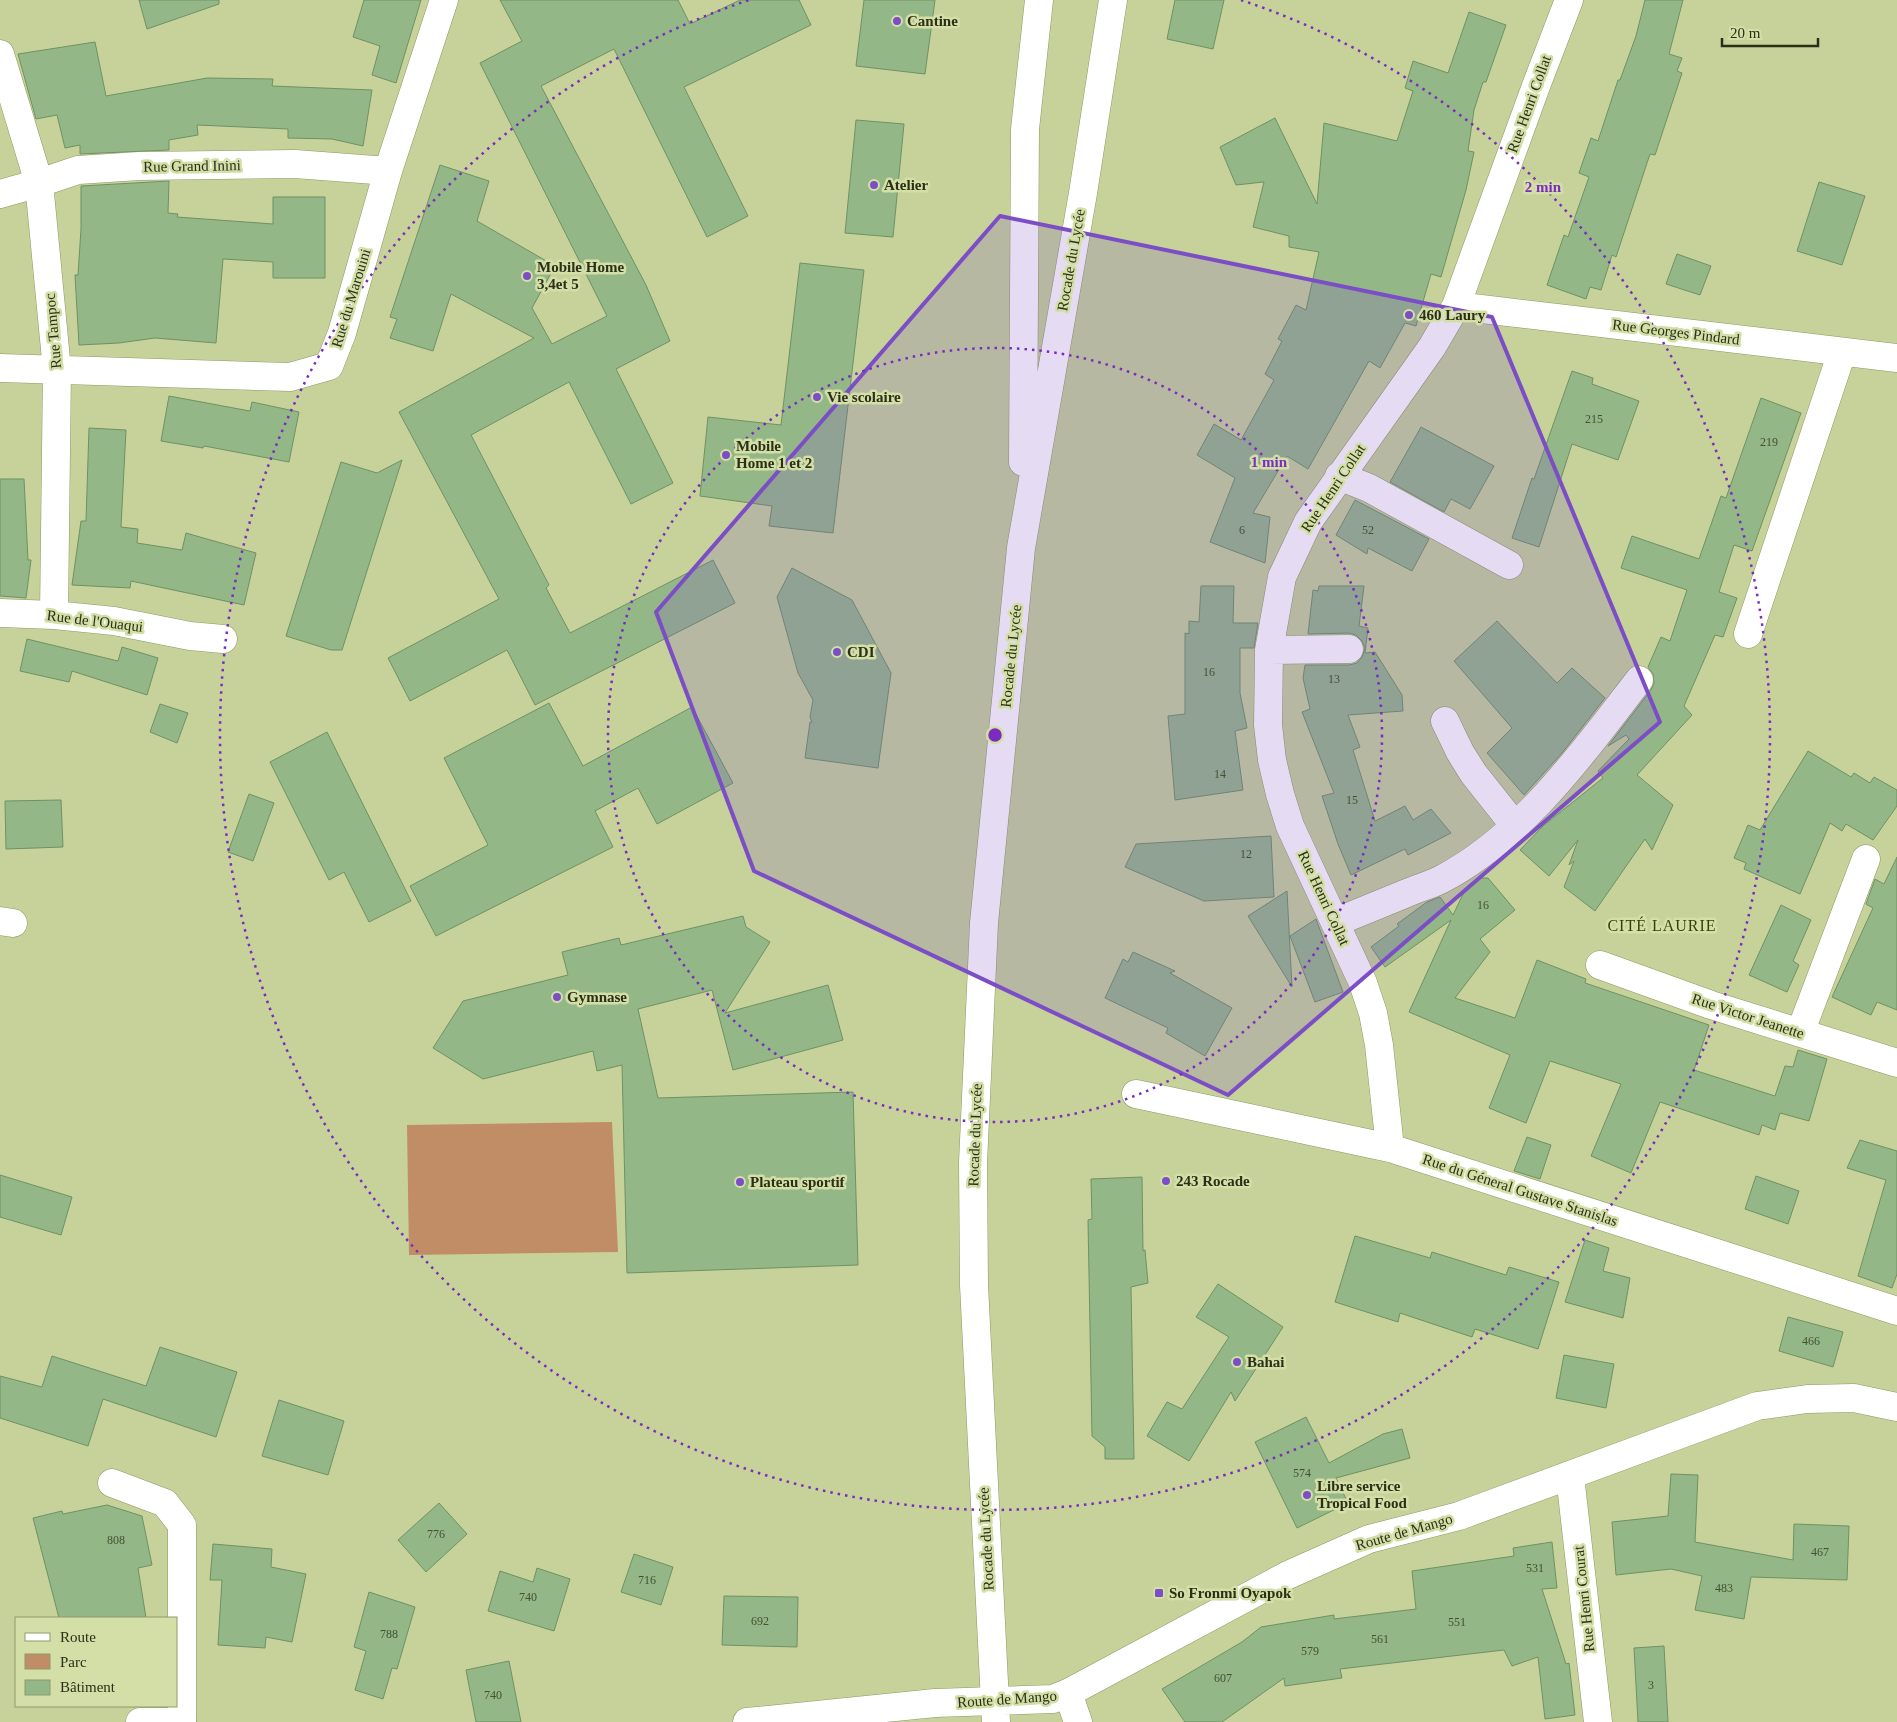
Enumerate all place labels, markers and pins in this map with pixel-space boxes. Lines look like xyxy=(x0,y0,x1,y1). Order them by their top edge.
place label: Cantine xyxy=(907,13,958,29)
marker: Cantine xyxy=(891,15,903,27)
place label: Atelier xyxy=(884,177,928,193)
marker: Atelier xyxy=(868,179,880,191)
place label: Mobile Home 3,4et 5 xyxy=(537,259,624,292)
marker: Mobile Home 3,4et 5 xyxy=(521,270,533,282)
place label: 460 Laury xyxy=(1419,307,1486,323)
marker: 460 Laury xyxy=(1403,309,1415,321)
place label: Vie scolaire xyxy=(827,389,901,405)
marker: Vie scolaire xyxy=(811,391,823,403)
place label: Mobile Home 1 et 2 xyxy=(736,438,812,471)
marker: Mobile Home 1 et 2 xyxy=(720,449,732,461)
place label: CDI xyxy=(847,644,875,660)
marker: CDI xyxy=(831,646,843,658)
centre of rings xyxy=(986,726,1004,744)
place label: Gymnase xyxy=(567,989,627,1005)
marker: Gymnase xyxy=(551,991,563,1003)
place label: 243 Rocade xyxy=(1176,1173,1250,1189)
place label: Plateau sportif xyxy=(750,1174,846,1190)
marker: 243 Rocade xyxy=(1160,1175,1172,1187)
marker: Plateau sportif xyxy=(734,1176,746,1188)
place label: Bahai xyxy=(1247,1354,1285,1370)
marker: Bahai xyxy=(1231,1356,1243,1368)
place label: Libre service Tropical Food xyxy=(1317,1478,1408,1511)
marker: Libre service Tropical Food xyxy=(1301,1489,1313,1501)
place label: So Fronmi Oyapok xyxy=(1169,1585,1292,1601)
marker: So Fronmi Oyapok xyxy=(1153,1587,1165,1599)

